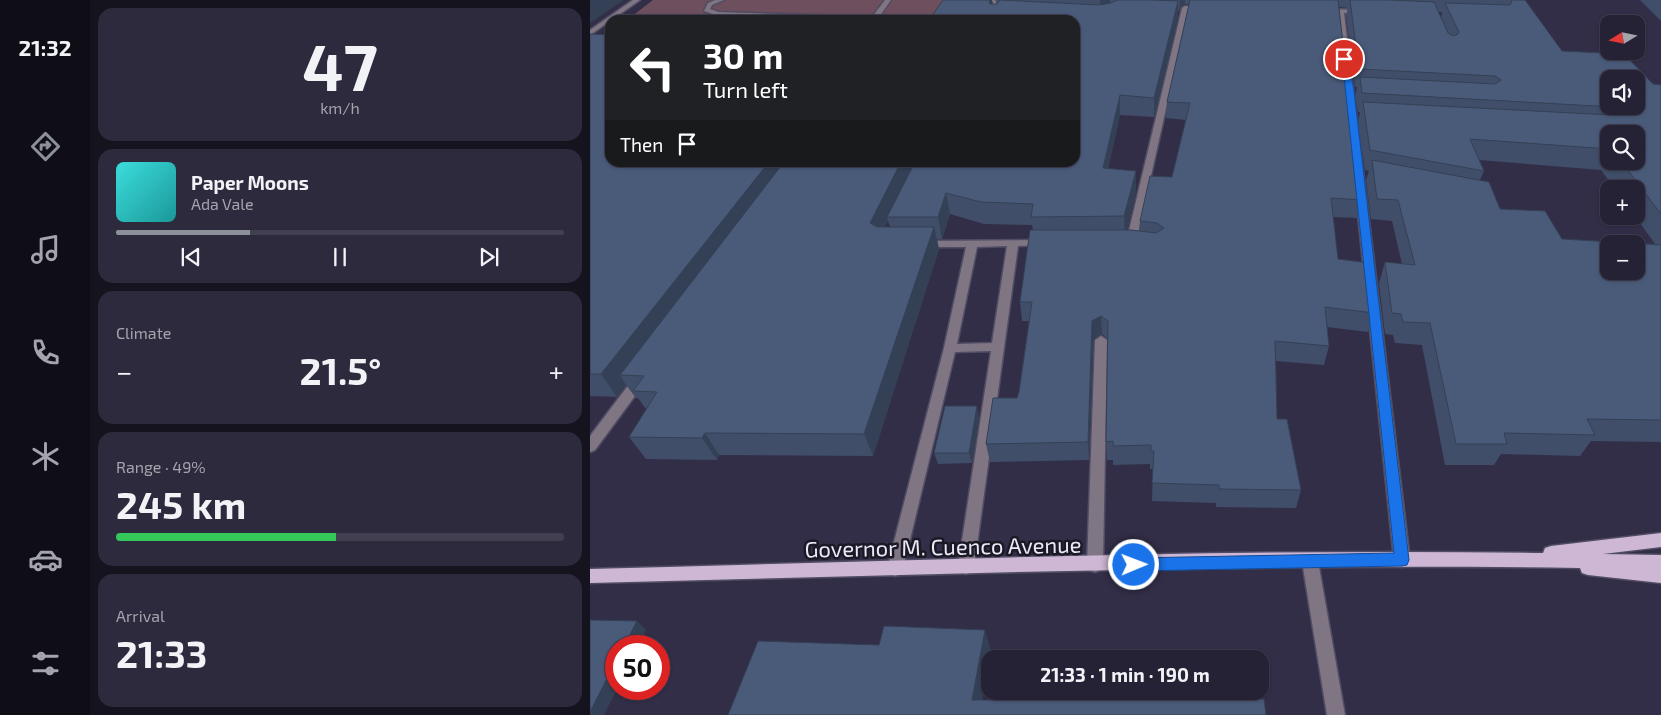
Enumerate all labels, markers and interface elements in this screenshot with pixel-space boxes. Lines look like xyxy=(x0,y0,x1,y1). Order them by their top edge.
north arrow xyxy=(1600,15,1645,60)
map controls xyxy=(1600,15,1645,280)
text: 47 xyxy=(302,26,378,104)
text: 21:32 xyxy=(18,34,72,60)
text: 30 m xyxy=(703,34,783,76)
icon: left xyxy=(620,35,685,100)
pin xyxy=(1323,38,1365,80)
icon: arrive xyxy=(1330,45,1358,73)
button: sound xyxy=(1600,70,1645,115)
text: Turn left xyxy=(703,76,788,102)
text: km/h xyxy=(320,98,360,117)
button: search xyxy=(1600,125,1645,170)
icon: directions xyxy=(28,129,63,164)
icon: arrive xyxy=(673,130,701,158)
text: Then xyxy=(620,133,663,156)
text: Paper Moons xyxy=(191,171,309,194)
button: + xyxy=(1600,180,1645,225)
text: Ada Vale xyxy=(191,194,254,213)
icon: music xyxy=(28,232,63,267)
button: − xyxy=(1600,235,1645,280)
icon: previous xyxy=(177,243,205,271)
icon: pause xyxy=(326,243,354,271)
icon: next xyxy=(475,243,503,271)
text: Climate xyxy=(116,323,171,342)
icon: phone xyxy=(28,335,63,370)
text: 21.5° xyxy=(300,347,381,393)
text: − xyxy=(116,354,132,388)
text: + xyxy=(549,354,564,388)
icon: climate xyxy=(28,439,63,474)
text: Range · 49% xyxy=(116,457,206,476)
text: 245 km xyxy=(116,481,246,527)
street label: Governor M. Cuenco Avenue xyxy=(804,531,1082,561)
position arrow xyxy=(1107,538,1159,590)
icon: car xyxy=(28,542,63,577)
text: Arrival xyxy=(116,606,165,625)
text: 21:33 xyxy=(116,630,207,676)
speed limit sign: 50 xyxy=(605,635,670,700)
icon: filters xyxy=(28,646,63,681)
text: 21:33 · 1 min · 190 m xyxy=(1040,663,1210,686)

